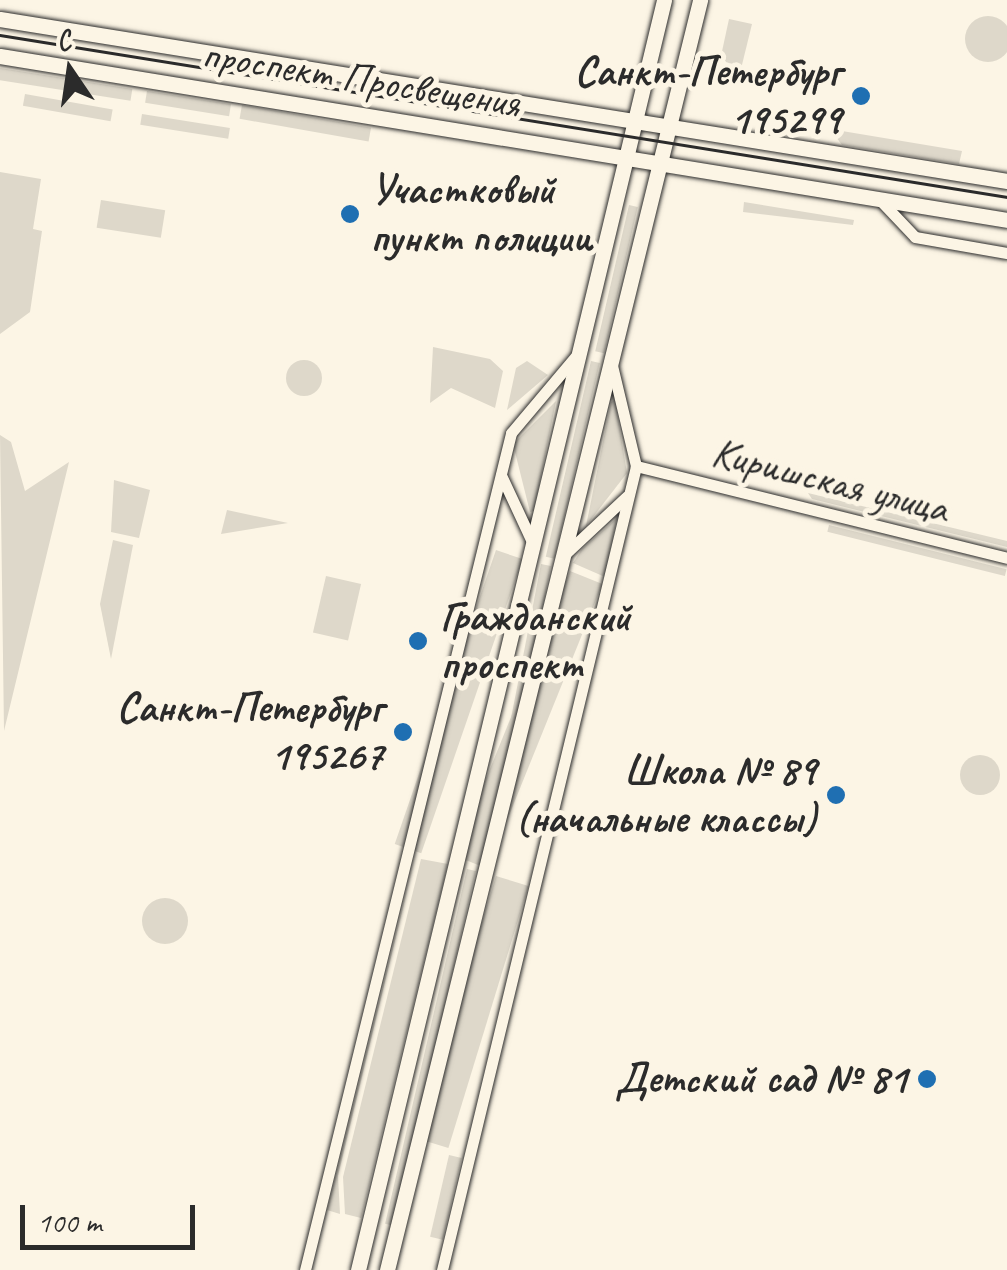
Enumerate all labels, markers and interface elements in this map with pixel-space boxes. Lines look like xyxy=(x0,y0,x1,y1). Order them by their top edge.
north arrow xyxy=(20,20,120,120)
text: С xyxy=(53,22,74,59)
street label: проспект Просвещения xyxy=(199,29,523,129)
place label: Санкт-Петербург 195299 xyxy=(574,47,841,146)
marker: Санкт-Петербург 195299 xyxy=(850,85,872,107)
place label: Участковый пункт полиции xyxy=(370,165,590,264)
marker: Участковый пункт полиции xyxy=(339,203,361,225)
street label: Киришская улица xyxy=(705,427,955,535)
place label: Гражданский проспект xyxy=(440,592,631,690)
marker: Гражданский проспект xyxy=(405,628,431,654)
place label: Санкт-Петербург 195267 xyxy=(116,683,383,781)
marker: Санкт-Петербург 195267 xyxy=(392,721,414,743)
place label: Школа № 89 (начальные классы) xyxy=(515,746,816,844)
marker: Школа № 89 (начальные классы) xyxy=(825,784,847,806)
place label: Детский сад № 81 xyxy=(615,1054,907,1104)
marker: Детский сад № 81 xyxy=(916,1068,938,1090)
scale bar xyxy=(25,1185,200,1247)
text: 100 m xyxy=(37,1203,102,1241)

